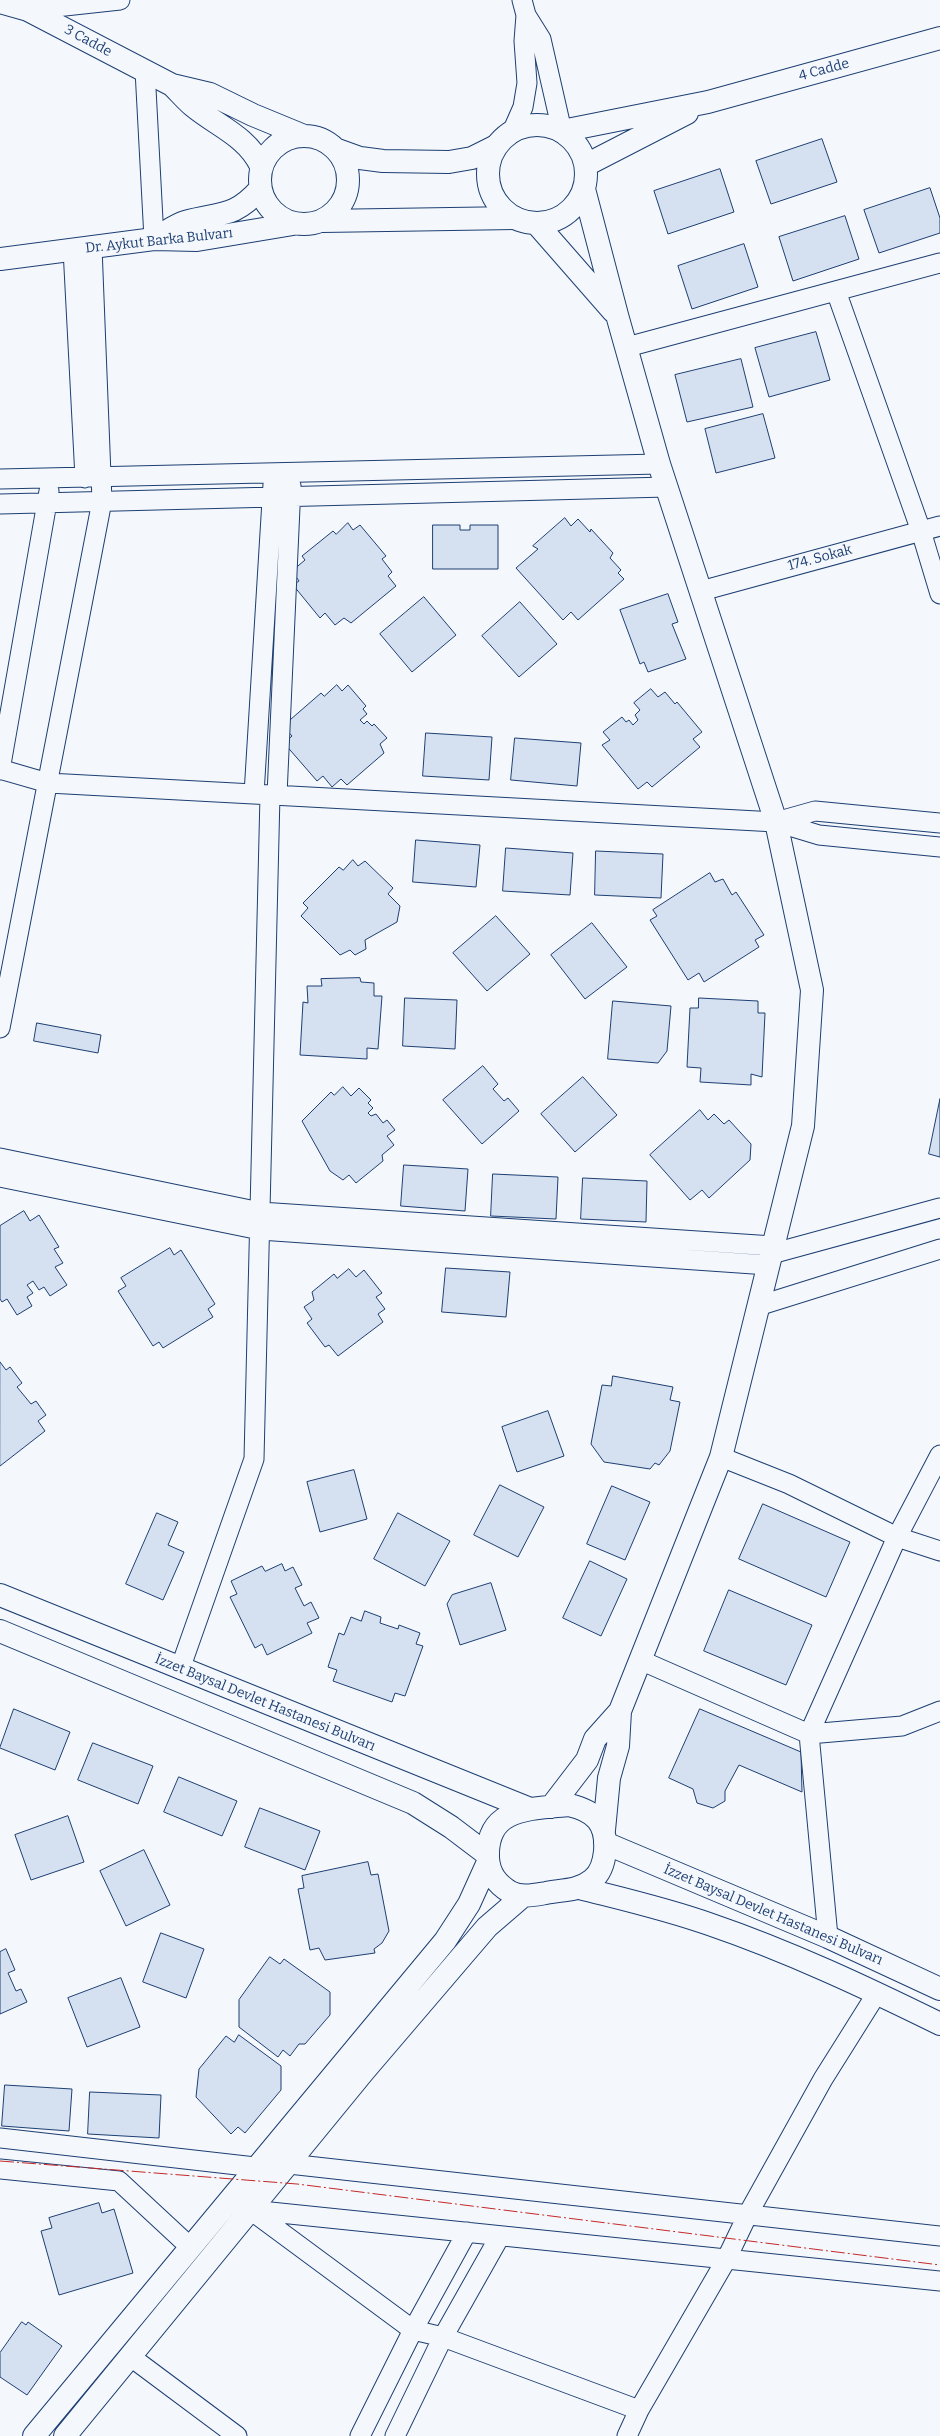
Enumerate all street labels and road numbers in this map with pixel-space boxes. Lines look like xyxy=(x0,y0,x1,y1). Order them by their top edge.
street label: 3 Cadde xyxy=(61,22,115,60)
street label: 4 Cadde xyxy=(797,55,851,85)
street label: Dr. Aykut Barka Bulvarı xyxy=(85,225,233,257)
street label: 174. Sokak xyxy=(786,541,854,575)
street label: İzzet Baysal Devlet Hastanesi Bulvarı xyxy=(152,1651,378,1755)
street label: İzzet Baysal Devlet Hastanesi Bulvarı xyxy=(661,1861,885,1969)

